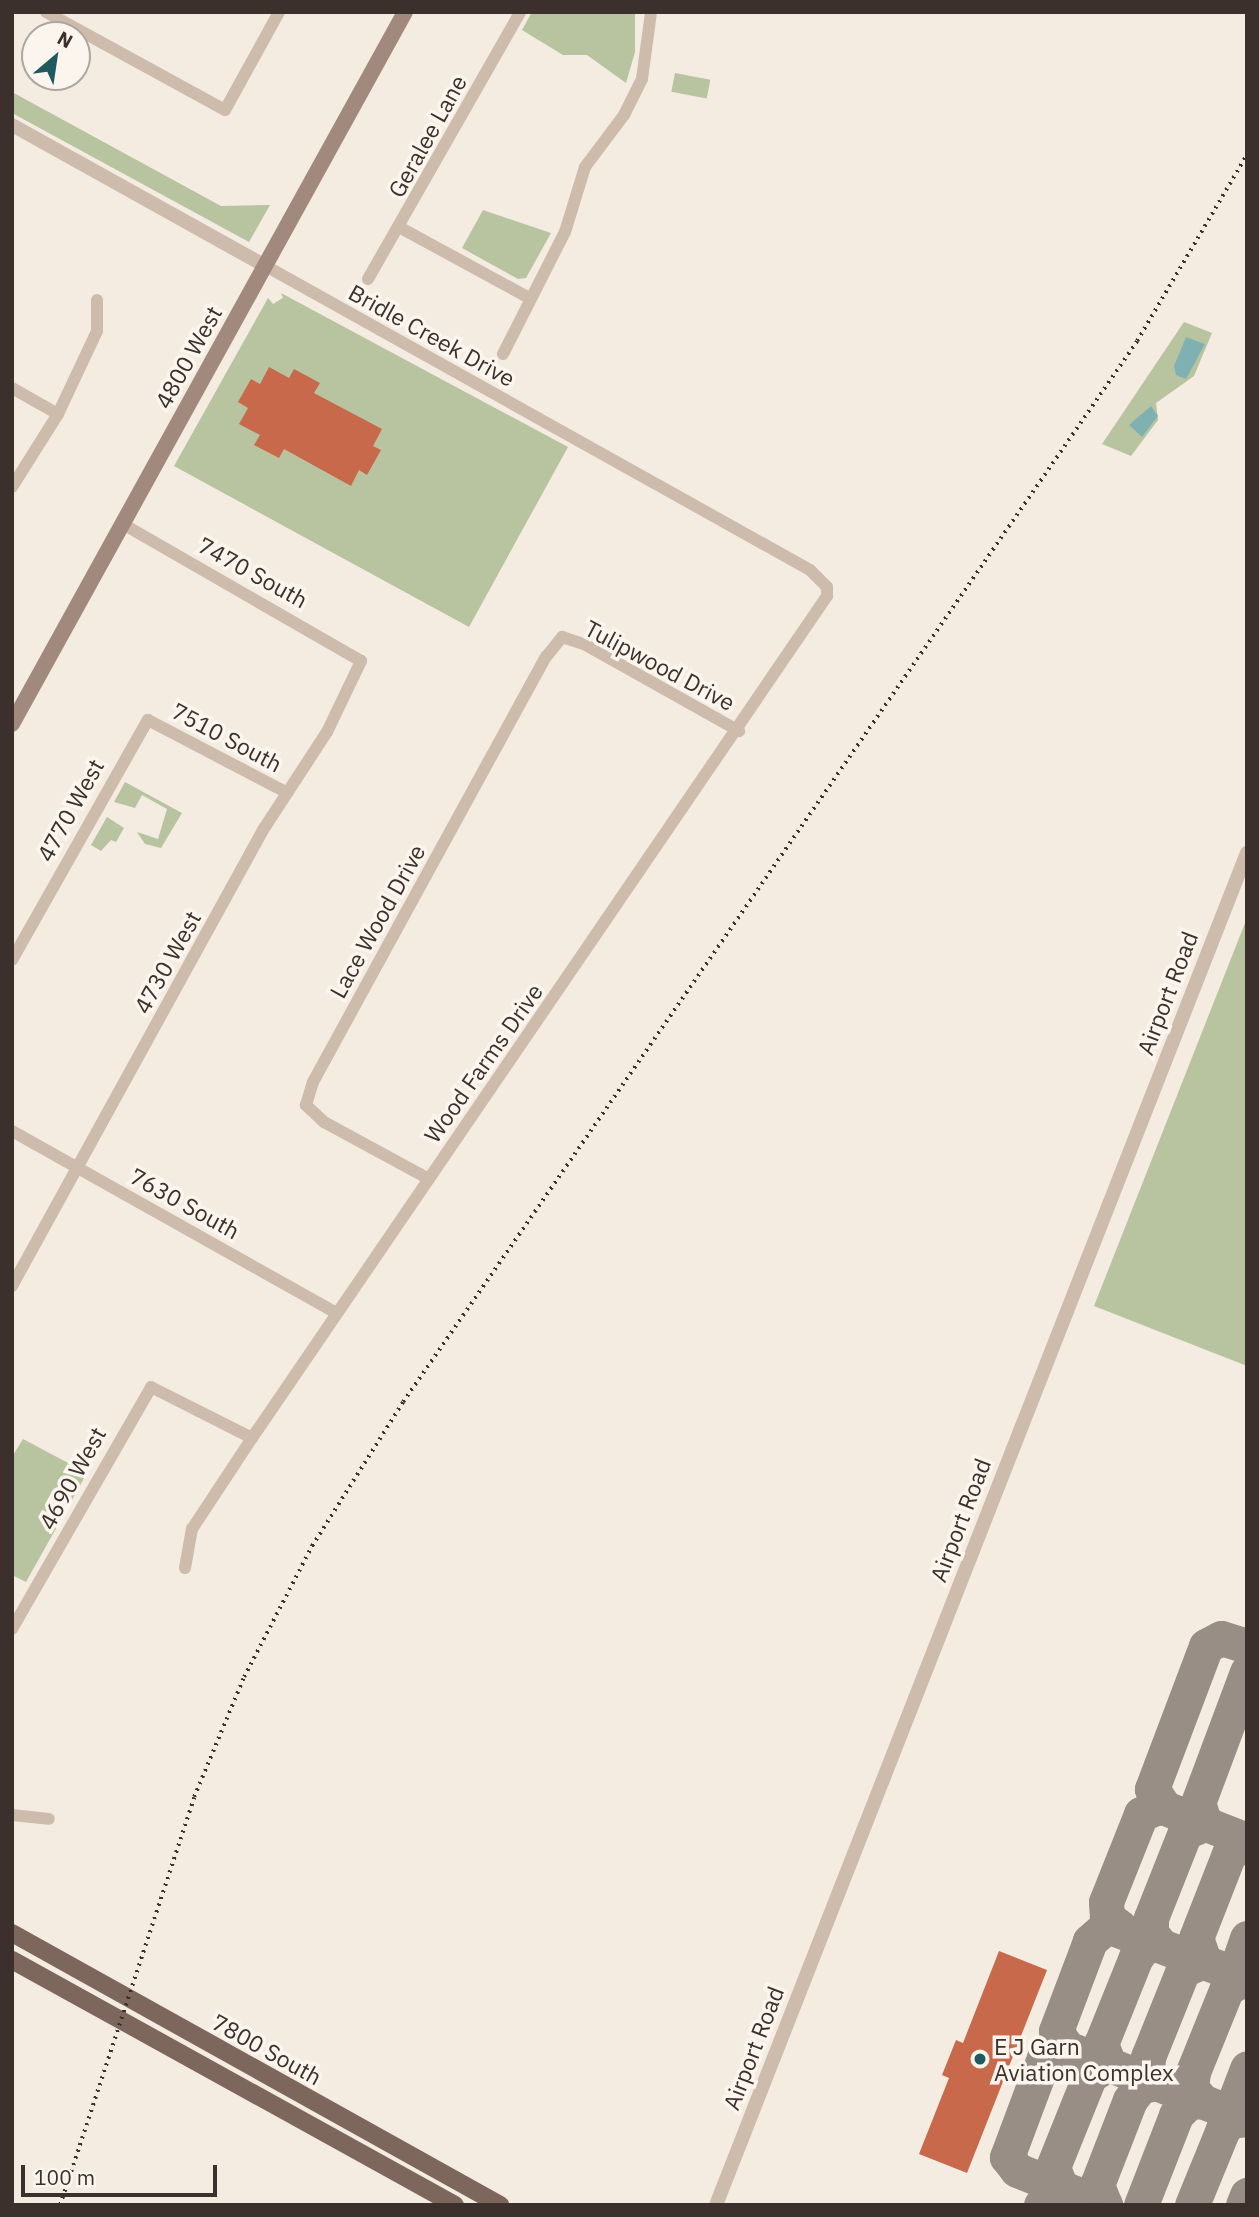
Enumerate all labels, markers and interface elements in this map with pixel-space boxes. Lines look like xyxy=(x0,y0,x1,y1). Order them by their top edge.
north arrow xyxy=(21,21,91,91)
text: N xyxy=(53,26,77,53)
street label: Geralee Lane xyxy=(382,70,472,202)
street label: Bridle Creek Drive xyxy=(344,278,520,392)
street label: 4800 West xyxy=(149,301,227,413)
street label: 7470 South xyxy=(193,531,313,613)
street label: Tulipwood Drive xyxy=(580,614,740,716)
street label: 7510 South xyxy=(167,696,287,778)
street label: 4770 West xyxy=(31,754,109,866)
street label: Lace Wood Drive xyxy=(323,839,431,1003)
street label: 4730 West xyxy=(128,906,206,1018)
street label: Airport Road xyxy=(1131,927,1203,1059)
street label: Wood Farms Drive xyxy=(418,978,548,1148)
street label: 7630 South xyxy=(125,1162,245,1244)
street label: 4690 West xyxy=(33,1422,111,1534)
street label: Airport Road xyxy=(924,1454,996,1586)
street label: Airport Road xyxy=(717,1982,789,2114)
street label: 7800 South xyxy=(207,2008,327,2090)
place label: E J Garn Aviation Complex xyxy=(994,2032,1174,2086)
marker: E J Garn Aviation Complex xyxy=(972,2051,988,2067)
scale bar xyxy=(24,2150,220,2194)
text: 100 m xyxy=(34,2163,95,2191)

